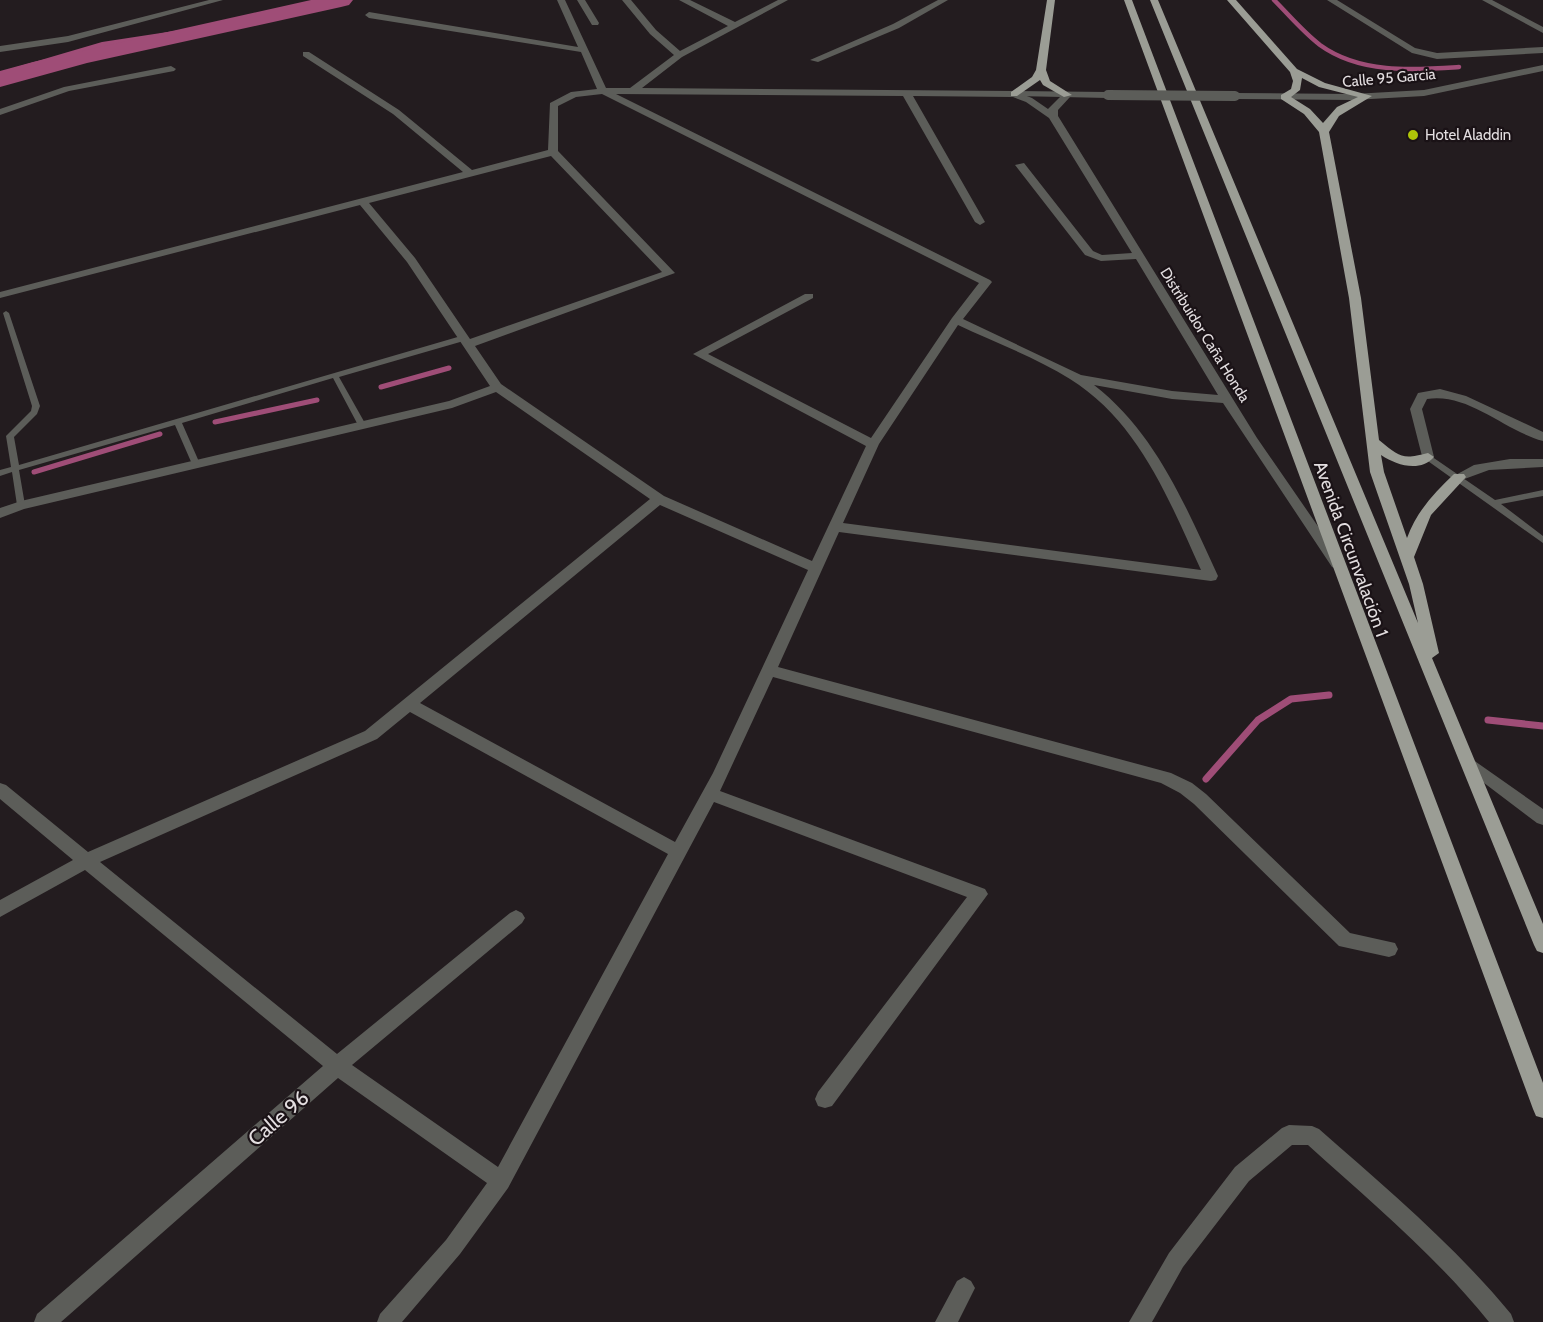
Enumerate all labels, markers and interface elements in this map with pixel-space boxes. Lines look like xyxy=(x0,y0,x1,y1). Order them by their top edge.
street label: Calle 95 Garcia xyxy=(1342,65,1437,91)
place label: Hotel Aladdin xyxy=(1425,126,1511,144)
marker: Hotel Aladdin xyxy=(1406,128,1420,142)
street label: Distribuidor Caña Honda xyxy=(1156,264,1254,406)
street label: Avenida Circunvalación 1 xyxy=(1309,458,1393,640)
street label: Calle 96 xyxy=(243,1085,313,1151)

